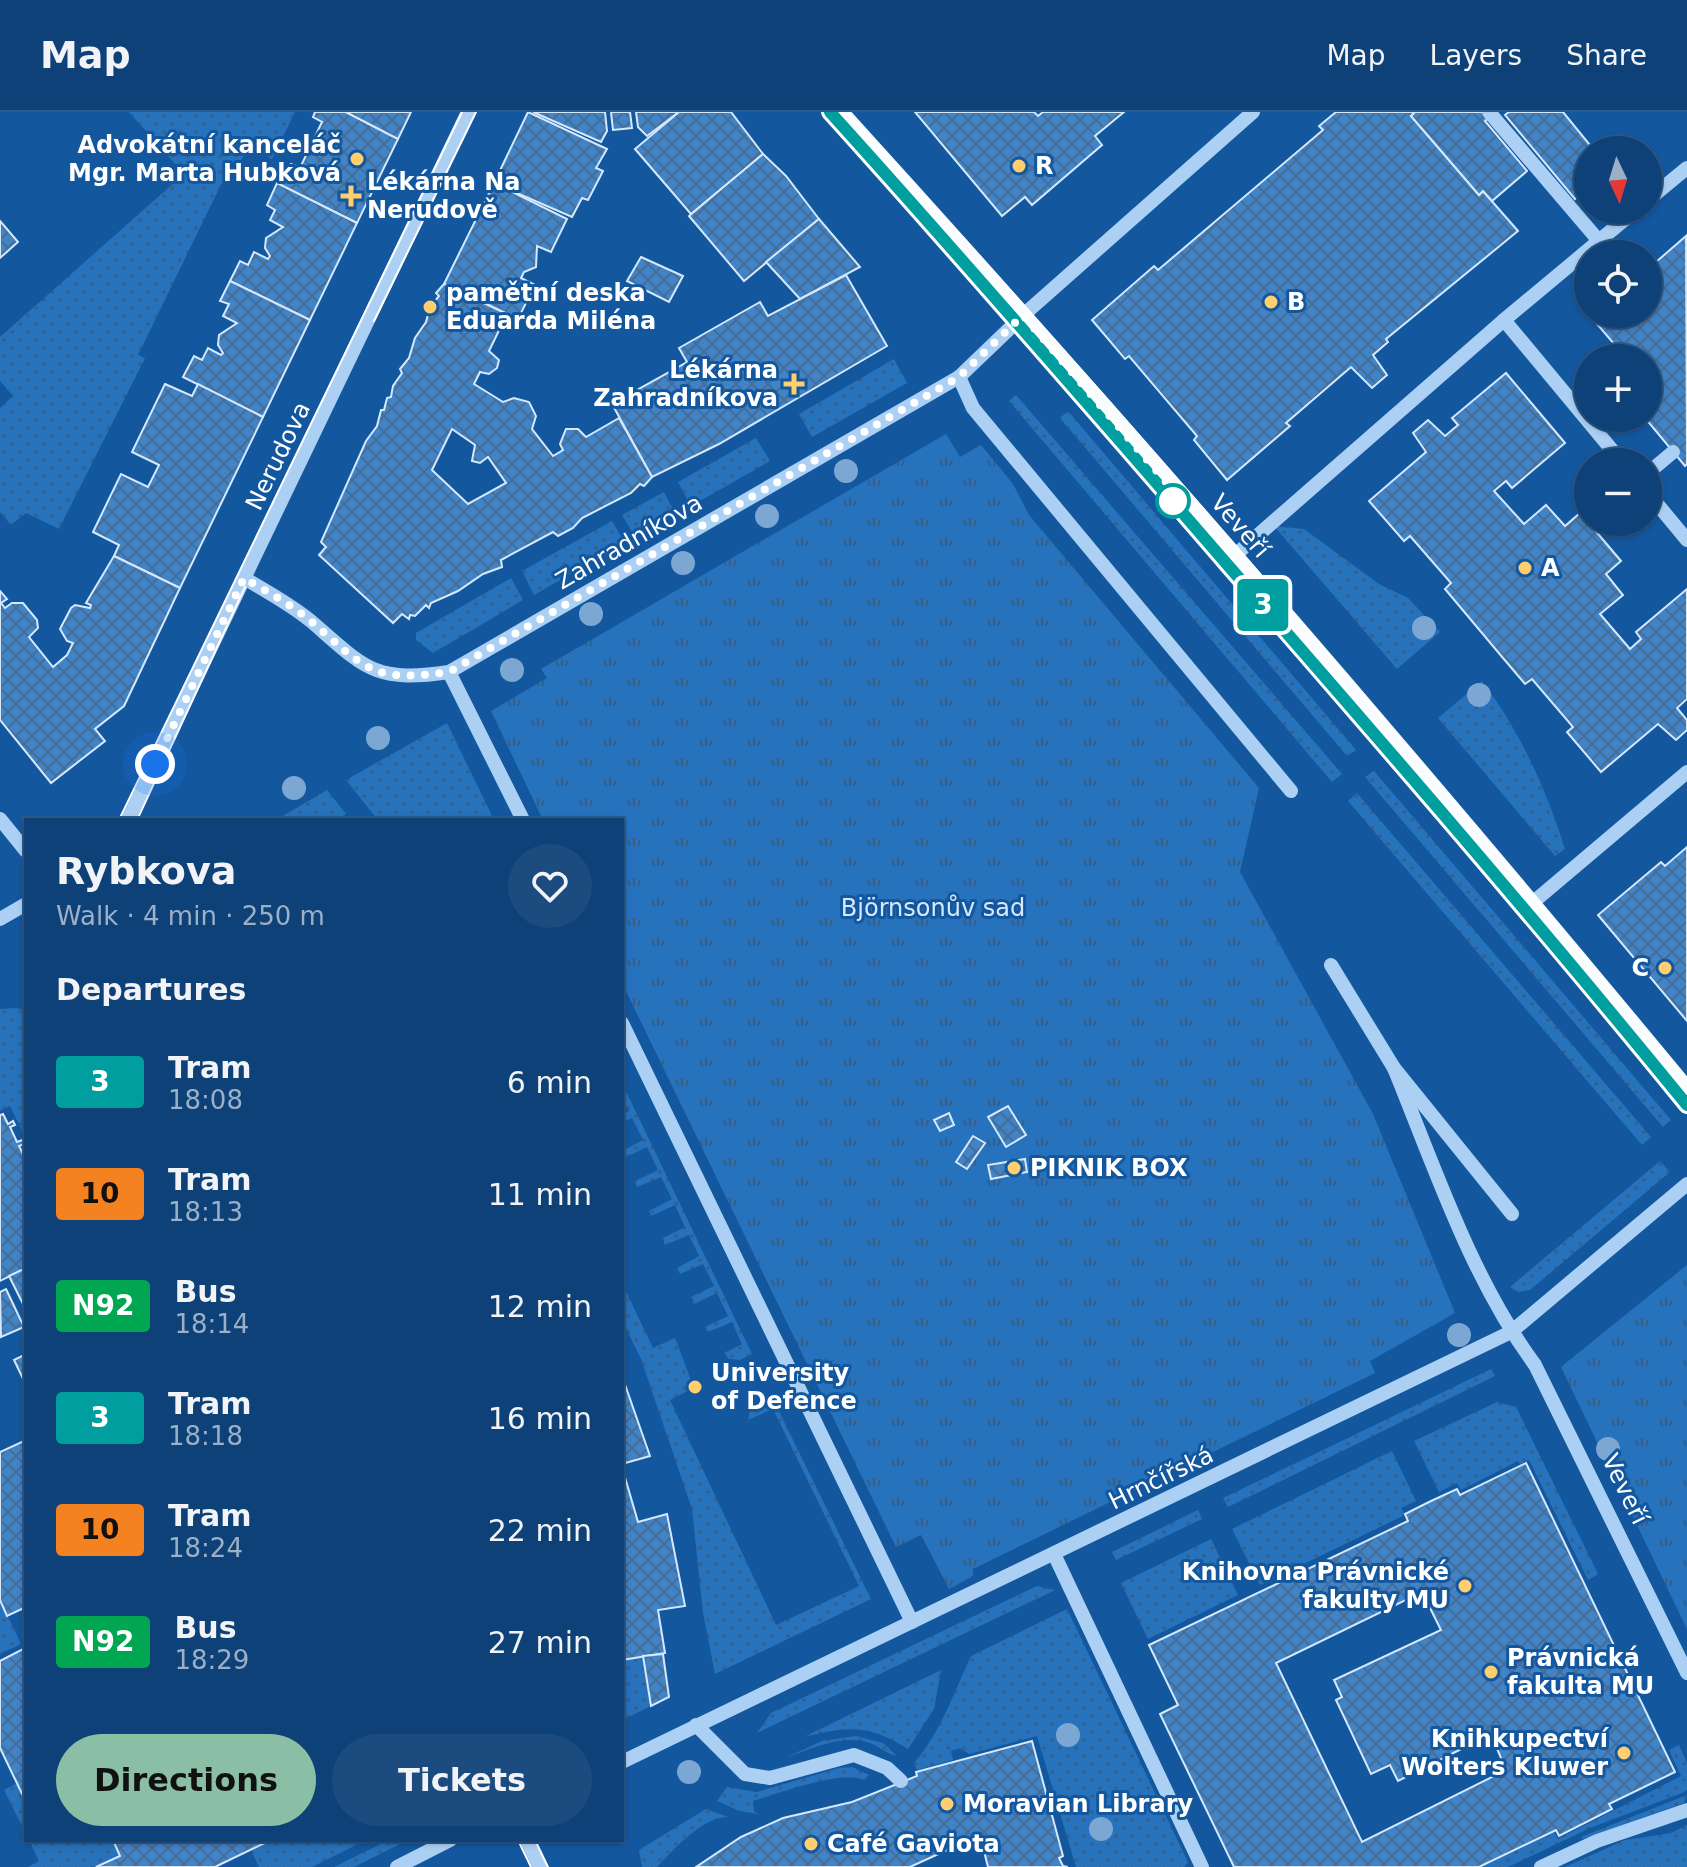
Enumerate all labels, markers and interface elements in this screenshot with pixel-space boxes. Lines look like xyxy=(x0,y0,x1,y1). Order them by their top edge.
text: Map xyxy=(40,33,131,77)
text: Map xyxy=(1326,39,1386,72)
text: Layers xyxy=(1430,39,1522,72)
text: Share xyxy=(1566,39,1647,72)
place label: Advokátní kanceláč Mgr. Marta Hubková xyxy=(68,131,341,187)
north arrow xyxy=(1574,136,1662,224)
map controls xyxy=(1574,136,1662,536)
marker: Advokátní kanceláč Mgr. Marta Hubková xyxy=(348,150,366,168)
place label: R xyxy=(1035,152,1053,180)
marker: R xyxy=(1010,157,1028,175)
place label: Lékárna Na Nerudově xyxy=(367,168,520,224)
marker: Lékárna Na Nerudově xyxy=(342,187,360,205)
button: locate xyxy=(1574,240,1662,328)
place label: pamětní deska Eduarda Miléna xyxy=(446,279,656,335)
place label: B xyxy=(1287,288,1305,316)
marker: B xyxy=(1262,293,1280,311)
marker: pamětní deska Eduarda Miléna xyxy=(421,298,439,316)
button: + xyxy=(1574,344,1662,432)
place label: Lékárna Zahradníkova xyxy=(593,356,778,412)
marker: Lékárna Zahradníkova xyxy=(785,375,803,393)
street label: Nerudova xyxy=(240,397,316,515)
button: − xyxy=(1574,448,1662,536)
unlabelled marker xyxy=(1156,484,1190,518)
street label: Zahradníkova xyxy=(551,489,707,595)
street label: Veveří xyxy=(1205,489,1276,564)
place label: A xyxy=(1541,554,1560,582)
marker: A xyxy=(1516,559,1534,577)
line badge: 3 xyxy=(1237,579,1289,631)
text: 3 xyxy=(1253,588,1273,621)
your location xyxy=(135,744,175,784)
button: heart xyxy=(508,844,592,928)
text: Rybkova xyxy=(56,849,236,893)
park label: Björnsonův sad xyxy=(841,894,1025,922)
text: Walk · 4 min · 250 m xyxy=(56,901,325,931)
place label: C xyxy=(1631,954,1649,982)
marker: C xyxy=(1656,959,1674,977)
text: Departures xyxy=(56,972,246,1007)
text: Tram xyxy=(168,1050,251,1085)
text: 3 xyxy=(90,1065,110,1098)
text: 6 min xyxy=(507,1065,592,1100)
text: 18:08 xyxy=(168,1085,243,1115)
place label: PIKNIK BOX xyxy=(1030,1154,1188,1182)
marker: PIKNIK BOX xyxy=(1005,1159,1023,1177)
text: Tram xyxy=(168,1162,251,1197)
text: 10 xyxy=(81,1177,119,1210)
text: 11 min xyxy=(488,1177,592,1212)
text: 18:13 xyxy=(168,1197,243,1227)
text: Bus xyxy=(174,1274,237,1309)
text: N92 xyxy=(72,1289,134,1322)
text: 12 min xyxy=(488,1289,592,1324)
text: 18:14 xyxy=(174,1309,249,1339)
place label: University of Defence xyxy=(711,1359,857,1415)
marker: University of Defence xyxy=(686,1378,704,1396)
text: Tram xyxy=(168,1386,251,1421)
text: 3 xyxy=(90,1401,110,1434)
text: 16 min xyxy=(488,1401,592,1436)
text: 18:18 xyxy=(168,1421,243,1451)
street label: Hrnčířská xyxy=(1104,1441,1218,1515)
street label: Veveří xyxy=(1596,1449,1655,1530)
text: Tram xyxy=(168,1498,251,1533)
text: 10 xyxy=(81,1513,119,1546)
text: 22 min xyxy=(488,1513,592,1548)
text: 18:24 xyxy=(168,1533,243,1563)
place label: Knihovna Právnické fakulty MU xyxy=(1182,1558,1449,1614)
marker: Knihovna Právnické fakulty MU xyxy=(1456,1577,1474,1595)
text: Bus xyxy=(174,1610,237,1645)
text: N92 xyxy=(72,1625,134,1658)
text: 27 min xyxy=(488,1625,592,1660)
place label: Právnická fakulta MU xyxy=(1507,1644,1654,1700)
text: 18:29 xyxy=(174,1645,249,1675)
marker: Právnická fakulta MU xyxy=(1482,1663,1500,1681)
place label: Knihkupectví Wolters Kluwer xyxy=(1401,1725,1610,1781)
button: Directions xyxy=(56,1734,316,1826)
button: Tickets xyxy=(332,1734,592,1826)
marker: Knihkupectví Wolters Kluwer xyxy=(1615,1744,1633,1762)
place label: Moravian Library xyxy=(963,1790,1193,1818)
marker: Moravian Library xyxy=(938,1795,956,1813)
place label: Café Gaviota xyxy=(827,1830,1000,1858)
marker: Café Gaviota xyxy=(802,1835,820,1853)

